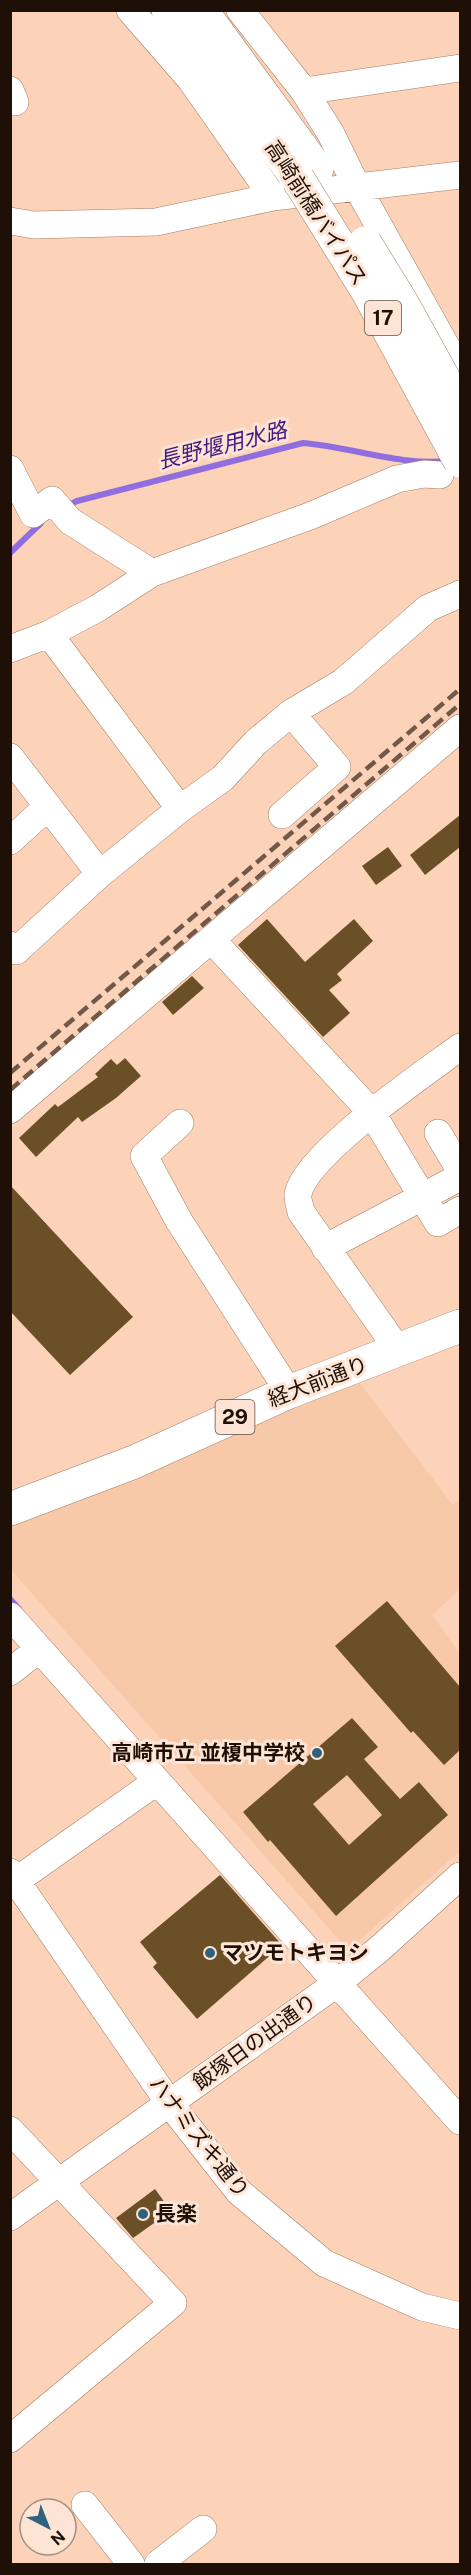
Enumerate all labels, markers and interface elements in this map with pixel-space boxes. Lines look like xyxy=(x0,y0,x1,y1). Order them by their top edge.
street label: 高崎前橋バイパス xyxy=(260,136,373,290)
road number: 17 xyxy=(365,301,401,335)
water label: 長野堰用水路 xyxy=(155,416,291,474)
street label: 経大前通り xyxy=(264,1351,371,1412)
road number: 29 xyxy=(216,1400,254,1434)
place label: 高崎市立 並榎中学校 xyxy=(111,1740,305,1765)
marker: 高崎市立 並榎中学校 xyxy=(310,1746,324,1760)
place label: マツモトキヨシ xyxy=(222,1940,369,1965)
marker: マツモトキヨシ xyxy=(203,1946,217,1960)
street label: 飯塚日の出通り xyxy=(188,1988,322,2095)
street label: ハナミズキ通り xyxy=(144,2071,254,2202)
place label: 長楽 xyxy=(155,2201,197,2226)
marker: 長楽 xyxy=(136,2207,150,2221)
north arrow xyxy=(18,2497,78,2557)
text: N xyxy=(47,2527,69,2549)

